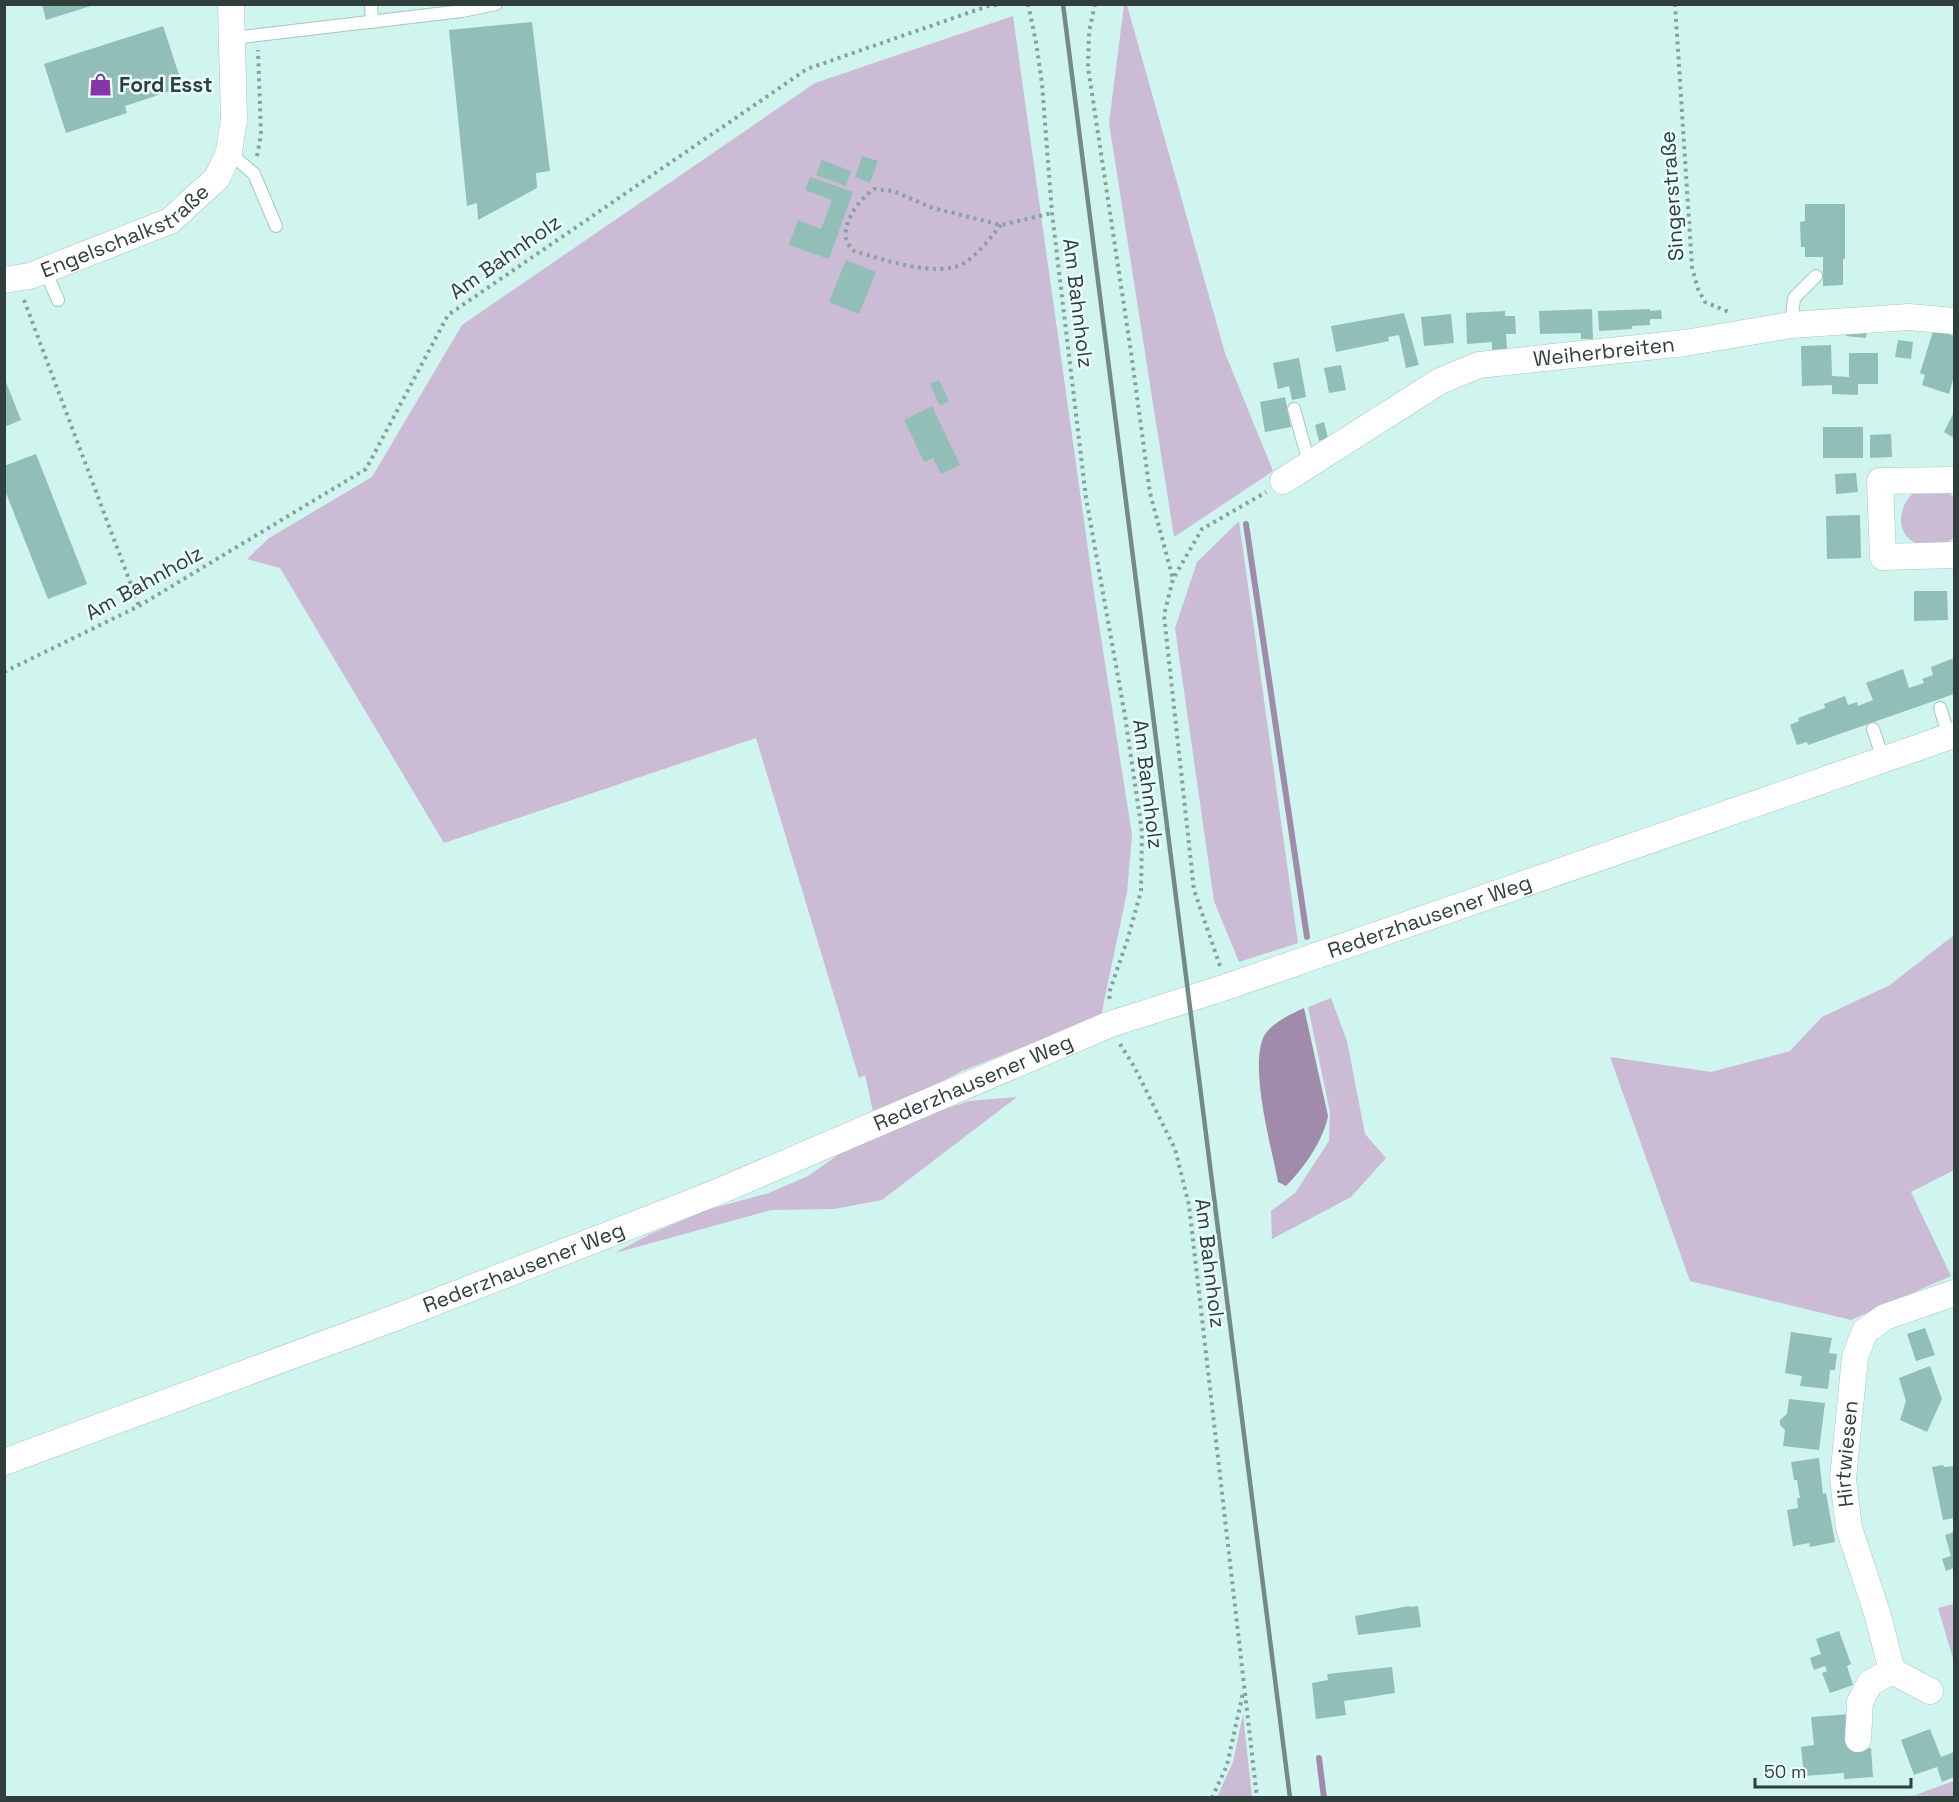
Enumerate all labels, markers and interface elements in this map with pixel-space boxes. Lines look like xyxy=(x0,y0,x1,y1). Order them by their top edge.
place label: Ford Esst xyxy=(119,71,213,98)
shop icon: Ford Esst xyxy=(88,72,114,98)
street label: Singerstraße xyxy=(1653,130,1690,262)
street label: Engelschalkstraße xyxy=(37,178,215,284)
street label: Am Bahnholz xyxy=(444,208,566,305)
street label: Am Bahnholz xyxy=(1057,237,1100,369)
street label: Weiherbreiten xyxy=(1532,330,1676,372)
street label: Am Bahnholz xyxy=(80,539,207,626)
street label: Am Bahnholz xyxy=(1127,718,1170,850)
street label: Rederzhausener Weg xyxy=(1324,868,1535,964)
street label: Rederzhausener Weg xyxy=(869,1028,1077,1137)
street label: Am Bahnholz xyxy=(1189,1197,1232,1329)
street label: Rederzhausener Weg xyxy=(419,1216,628,1319)
street label: Hirtwiesen xyxy=(1829,1399,1864,1509)
scale bar xyxy=(1755,1751,1911,1789)
text: 50 m xyxy=(1764,1760,1806,1783)

